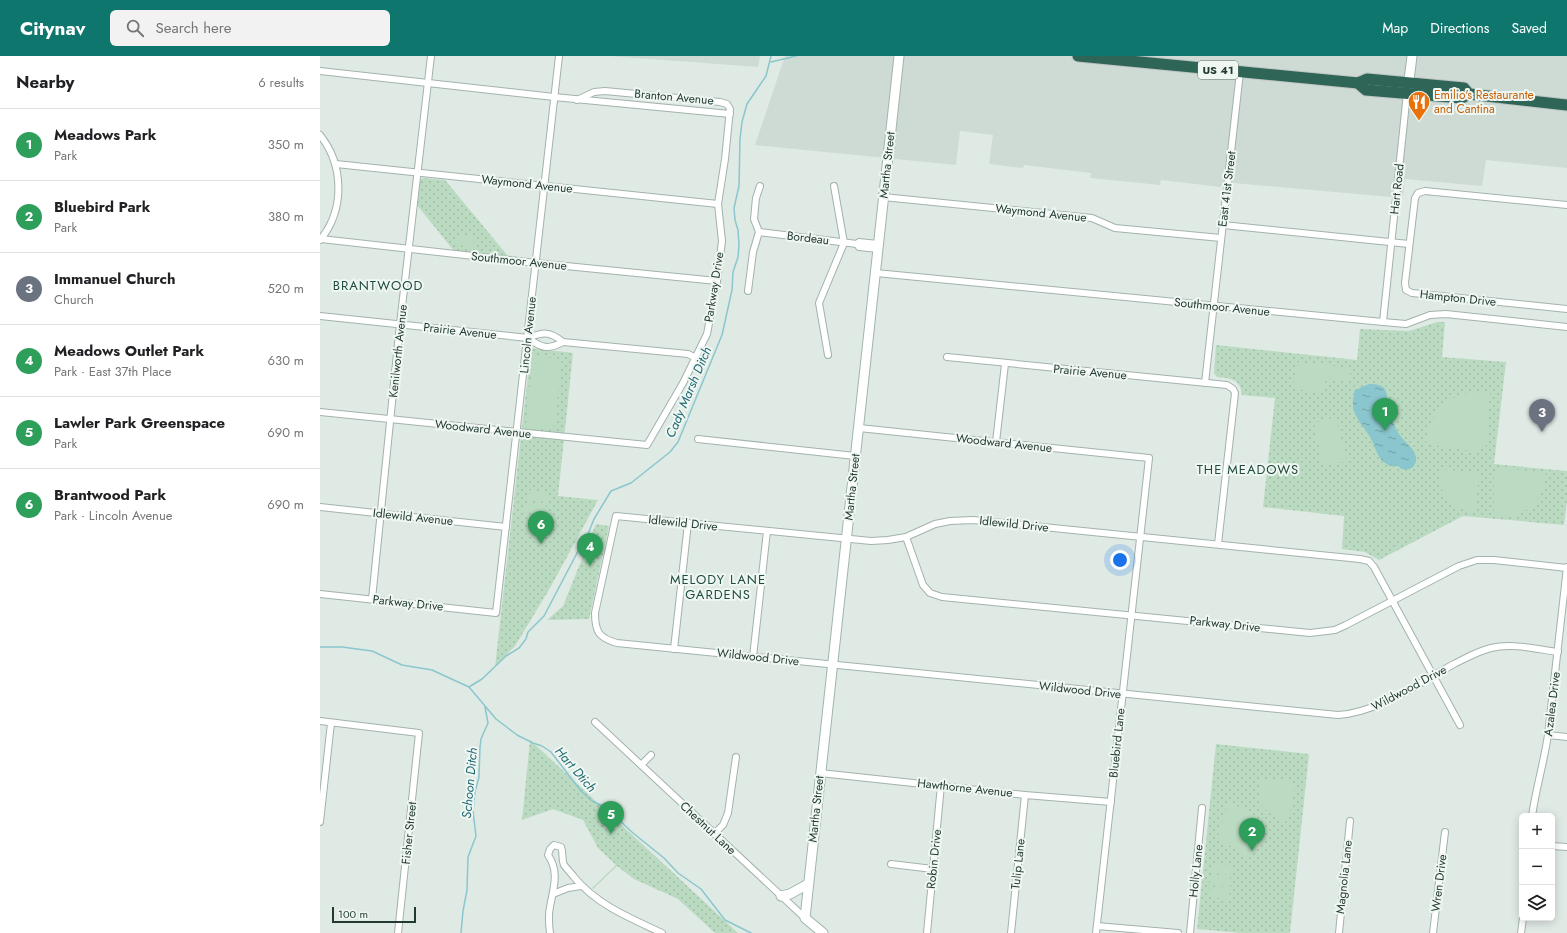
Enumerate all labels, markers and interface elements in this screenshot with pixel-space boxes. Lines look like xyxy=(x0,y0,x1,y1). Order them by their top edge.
search box xyxy=(110,10,390,46)
text: Citynav xyxy=(20,15,86,42)
icon: search xyxy=(124,17,146,39)
text: Search here xyxy=(156,17,231,39)
text: Map xyxy=(1382,18,1408,38)
text: Directions xyxy=(1430,18,1490,38)
text: Saved xyxy=(1512,18,1547,38)
road number: US 41 xyxy=(1198,61,1238,79)
text: Nearby xyxy=(16,70,74,94)
text: 6 results xyxy=(258,73,304,92)
street label: Branton Avenue xyxy=(634,85,714,109)
place label: Emilio's Restaurante and Cantina xyxy=(1434,86,1534,118)
restaurant icon: Emilio's Restaurante and Cantina xyxy=(1406,89,1432,122)
text: Meadows Park xyxy=(54,124,156,146)
street label: Martha Street xyxy=(875,131,899,199)
text: 1 xyxy=(26,135,32,154)
text: 350 m xyxy=(268,135,304,154)
text: Park xyxy=(54,146,77,165)
street label: East 41st Street xyxy=(1213,150,1241,228)
street label: Hart Road xyxy=(1385,163,1409,215)
street label: Waymond Avenue xyxy=(480,170,574,198)
text: Bluebird Park xyxy=(54,196,150,218)
street label: Waymond Avenue xyxy=(994,199,1088,227)
text: 2 xyxy=(25,207,33,226)
text: 380 m xyxy=(268,207,304,226)
text: Park xyxy=(54,218,77,237)
street label: Bordeau xyxy=(786,226,830,250)
street label: Southmoor Avenue xyxy=(470,247,568,275)
street label: Parkway Drive xyxy=(700,251,728,323)
text: Immanuel Church xyxy=(54,268,175,290)
district label: BRANTWOOD xyxy=(333,276,423,295)
text: 3 xyxy=(25,279,33,298)
text: 520 m xyxy=(267,279,304,298)
street label: Hampton Drive xyxy=(1419,285,1497,311)
text: Church xyxy=(54,290,94,309)
street label: Southmoor Avenue xyxy=(1173,293,1271,321)
street label: Lincoln Avenue xyxy=(515,296,541,374)
street label: Kenilworth Avenue xyxy=(384,304,412,398)
street label: Prairie Avenue xyxy=(422,318,498,344)
text: Meadows Outlet Park xyxy=(54,340,204,362)
water label: Cady Marsh Ditch xyxy=(661,343,716,441)
text: 4 xyxy=(24,351,34,370)
text: 630 m xyxy=(268,351,304,370)
street label: Prairie Avenue xyxy=(1052,360,1128,384)
text: Park · East 37th Place xyxy=(54,362,171,381)
pin: 1 xyxy=(1372,398,1398,431)
pin: 3 xyxy=(1529,399,1555,432)
text: Lawler Park Greenspace xyxy=(54,412,225,434)
street label: Woodward Avenue xyxy=(434,415,532,443)
text: 5 xyxy=(25,423,33,442)
text: 690 m xyxy=(267,423,304,442)
street label: Woodward Avenue xyxy=(955,429,1053,457)
text: Park xyxy=(54,434,77,453)
street label: Martha Street xyxy=(840,453,864,521)
district label: THE MEADOWS xyxy=(1197,460,1299,479)
text: Brantwood Park xyxy=(54,484,166,506)
text: 6 xyxy=(25,495,33,514)
text: 690 m xyxy=(267,495,304,514)
street label: Idlewild Avenue xyxy=(372,504,454,530)
text: Park · Lincoln Avenue xyxy=(54,506,172,525)
street label: Idlewild Drive xyxy=(647,510,719,536)
pin: 6 xyxy=(528,511,554,544)
street label: Idlewild Drive xyxy=(978,511,1050,537)
pin: 4 xyxy=(577,533,603,566)
your location xyxy=(1110,550,1130,570)
district label: MELODY LANE GARDENS xyxy=(670,570,766,604)
street label: Parkway Drive xyxy=(372,590,444,616)
street label: Parkway Drive xyxy=(1189,611,1261,637)
street label: Wildwood Drive xyxy=(716,644,800,670)
street label: Wildwood Drive xyxy=(1368,661,1450,715)
street label: Azalea Drive xyxy=(1539,671,1565,737)
street label: Wildwood Drive xyxy=(1038,677,1122,703)
street label: Bluebird Lane xyxy=(1104,707,1130,779)
water label: Hart Dtich xyxy=(550,742,601,797)
water label: Schoon Ditch xyxy=(457,746,482,819)
street label: Hawthorne Avenue xyxy=(916,774,1014,802)
street label: Martha Street xyxy=(804,775,828,843)
street label: Chestnut Lane xyxy=(676,797,740,859)
street label: Fisher Street xyxy=(397,801,421,865)
pin: 5 xyxy=(598,801,624,834)
map controls xyxy=(1519,813,1555,921)
button: + xyxy=(1519,813,1555,849)
pin: 2 xyxy=(1239,818,1265,851)
street label: Robin Drive xyxy=(922,828,946,890)
street label: Tulip Lane xyxy=(1006,838,1030,890)
street label: Magnolia Lane xyxy=(1331,839,1357,915)
street label: Holly Lane xyxy=(1184,844,1208,898)
button: − xyxy=(1519,849,1555,885)
street label: Wren Drive xyxy=(1427,853,1451,913)
button: layers xyxy=(1519,885,1555,921)
scale bar xyxy=(332,905,416,924)
text: 100 m xyxy=(338,906,368,922)

